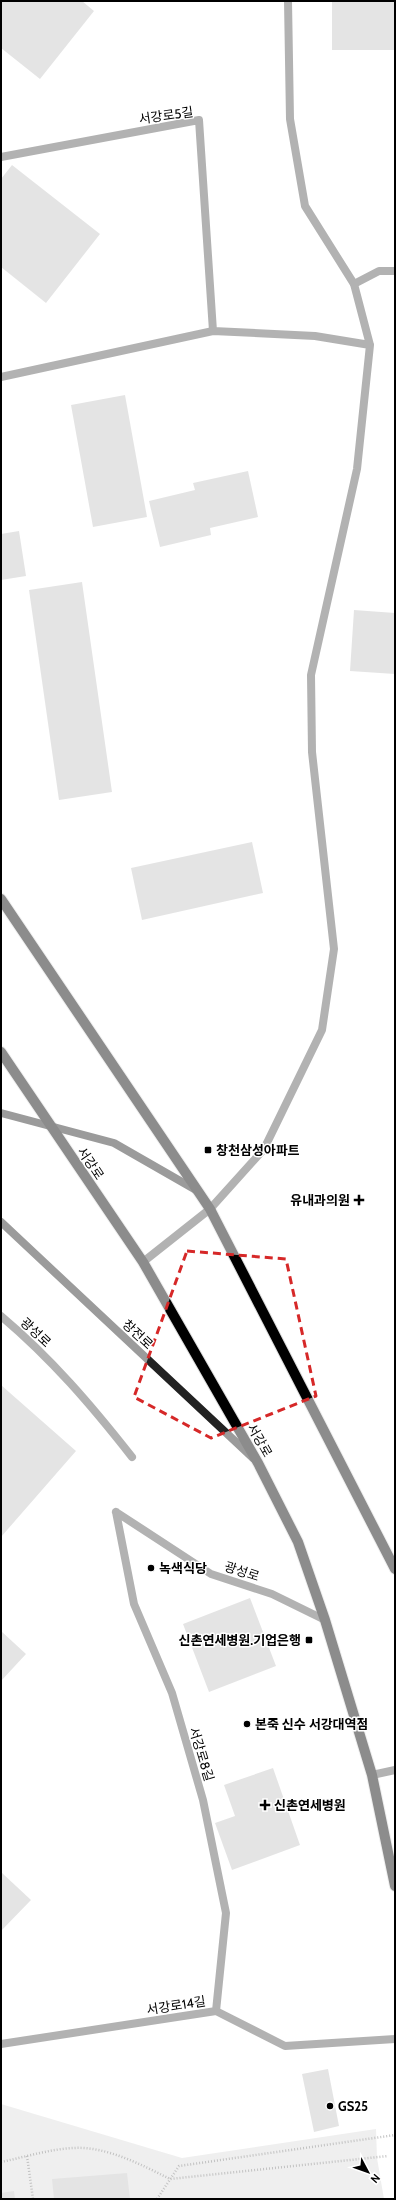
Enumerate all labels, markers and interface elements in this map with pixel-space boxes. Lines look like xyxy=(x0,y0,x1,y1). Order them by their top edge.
street label: 서강로5길 xyxy=(138,103,194,127)
place label: 창천삼성아파트 xyxy=(216,1142,300,1158)
street label: 서강로 xyxy=(74,1144,108,1182)
marker: 창천삼성아파트 xyxy=(203,1145,213,1155)
place label: 유내과의원 xyxy=(290,1192,350,1208)
marker: 유내과의원 xyxy=(353,1194,365,1206)
street label: 광성로 xyxy=(17,1314,55,1350)
street label: 창전로 xyxy=(119,1316,157,1352)
street label: 서강로 xyxy=(244,1420,276,1460)
street label: 광성로 xyxy=(222,1558,262,1584)
place label: 녹색식당 xyxy=(159,1560,207,1576)
marker: 녹색식당 xyxy=(146,1563,156,1573)
place label: 신촌연세병원.기업은행 xyxy=(179,1632,301,1648)
marker: 신촌연세병원.기업은행 xyxy=(304,1635,314,1645)
place label: 본죽 신수 서강대역점 xyxy=(255,1716,369,1732)
marker: 본죽 신수 서강대역점 xyxy=(242,1719,252,1729)
street label: 서강로8길 xyxy=(186,1725,218,1783)
place label: 신촌연세병원 xyxy=(274,1797,346,1813)
marker: 신촌연세병원 xyxy=(259,1799,271,1811)
street label: 서강로14길 xyxy=(145,1992,207,2018)
place label: GS25 xyxy=(338,2098,368,2114)
marker: GS25 xyxy=(325,2101,335,2111)
north arrow xyxy=(348,2152,388,2192)
text: N xyxy=(368,2171,383,2186)

